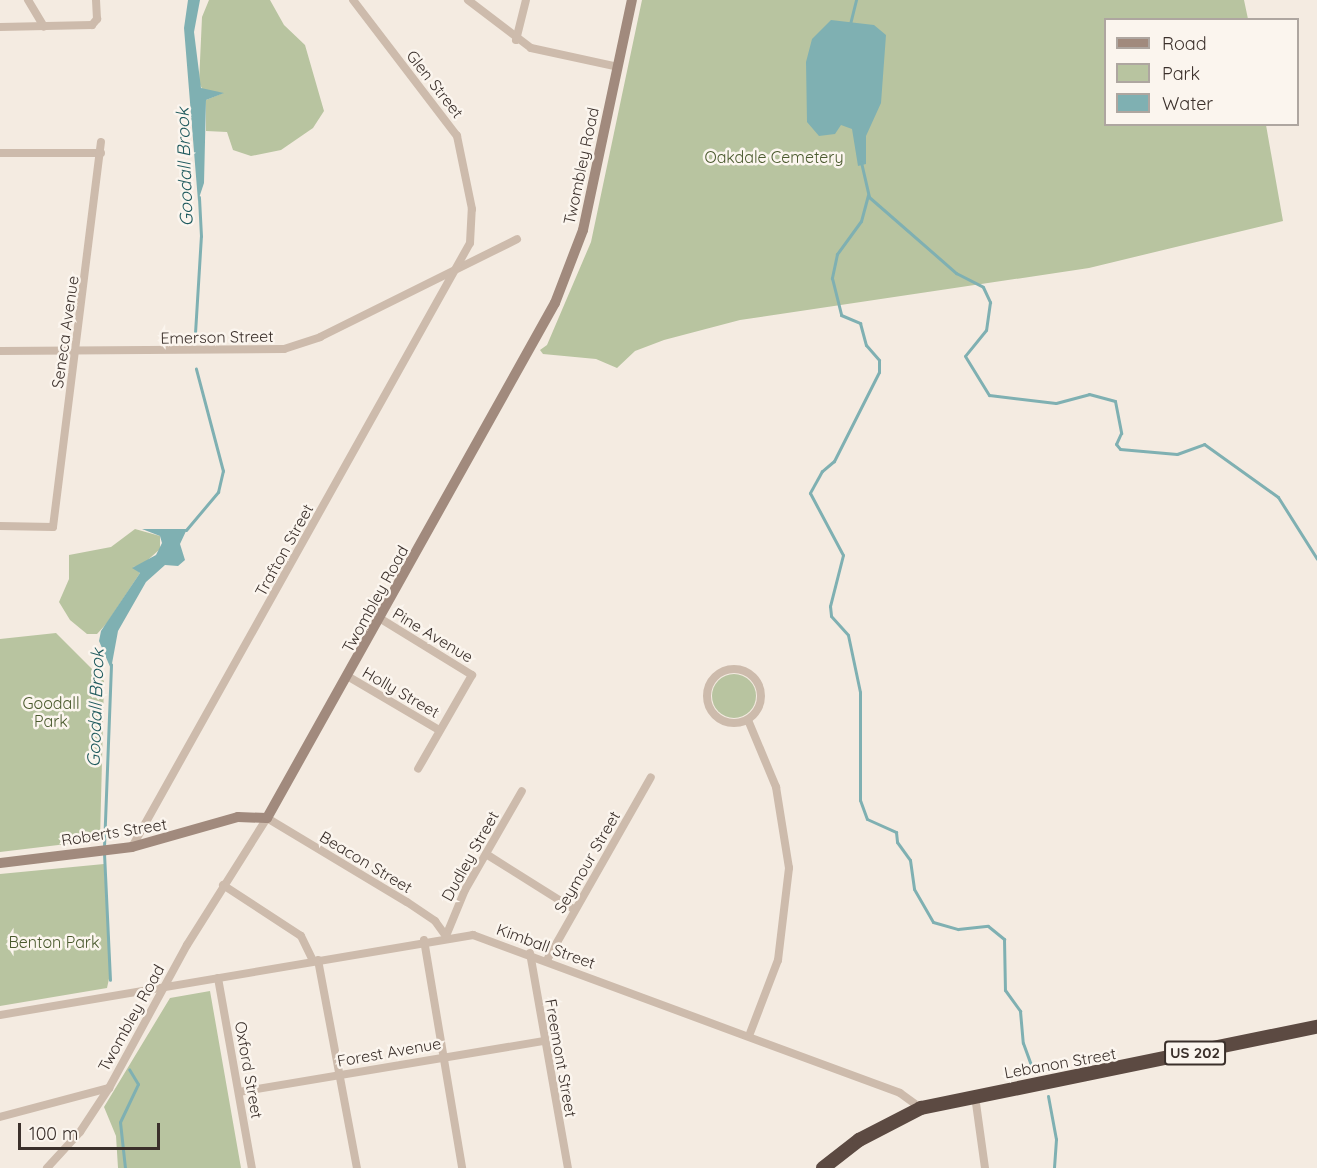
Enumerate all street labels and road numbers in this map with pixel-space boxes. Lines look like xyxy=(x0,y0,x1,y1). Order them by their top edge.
street label: Glen Street xyxy=(402,46,468,122)
street label: Twombley Road xyxy=(559,106,603,226)
street label: Seneca Avenue xyxy=(48,275,82,389)
street label: Emerson Street xyxy=(160,326,274,348)
street label: Trafton Street xyxy=(251,501,317,599)
street label: Twombley Road xyxy=(338,542,412,656)
street label: Pine Avenue xyxy=(389,604,477,666)
street label: Holly Street xyxy=(359,662,443,722)
street label: Dudley Street xyxy=(437,808,503,904)
street label: Seymour Street xyxy=(550,808,624,916)
street label: Roberts Street xyxy=(60,814,168,850)
street label: Beacon Street xyxy=(316,827,416,897)
street label: Kimball Street xyxy=(494,919,598,973)
street label: Twombley Road xyxy=(94,961,168,1075)
street label: Freemont Street xyxy=(541,997,581,1119)
street label: Oxford Street xyxy=(231,1020,267,1120)
street label: Forest Avenue xyxy=(335,1033,443,1071)
road number: US 202 xyxy=(1164,1041,1226,1065)
street label: Lebanon Street xyxy=(1003,1044,1117,1082)

